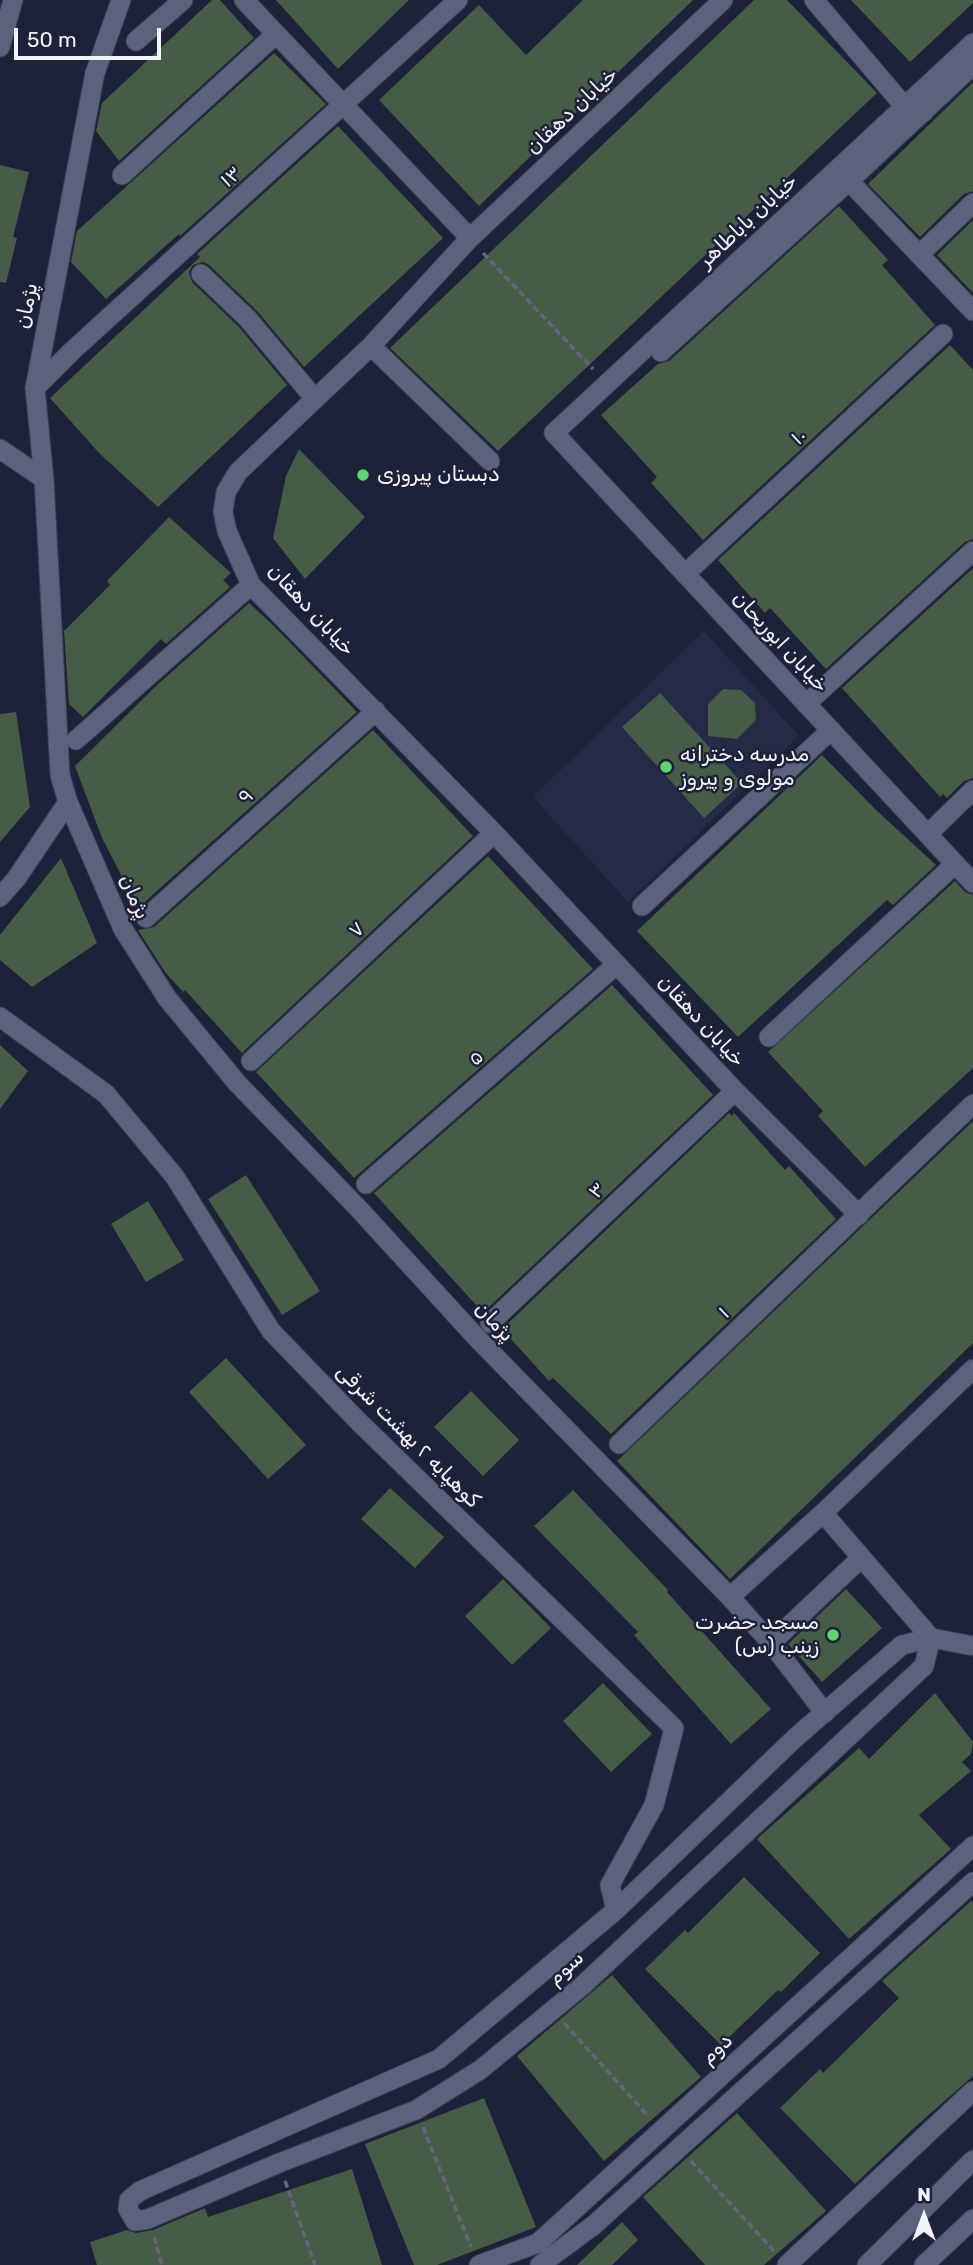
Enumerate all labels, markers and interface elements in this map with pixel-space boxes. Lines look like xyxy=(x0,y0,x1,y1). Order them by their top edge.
scale bar xyxy=(18,14,164,58)
text: 50 m xyxy=(27,27,77,52)
street label: خیابان دهقان xyxy=(521,62,623,160)
street label: ۱۳ xyxy=(215,161,247,193)
street label: خیابان باباطاهر xyxy=(693,169,803,273)
street label: پژمان xyxy=(10,281,44,331)
street label: ۱۰ xyxy=(786,423,812,451)
place label: دبستان پیروزی xyxy=(377,462,500,488)
marker: دبستان پیروزی xyxy=(355,467,371,483)
street label: خیابان دهقان xyxy=(262,559,360,661)
street label: خیابان ابوریحان xyxy=(727,586,833,698)
place label: مدرسه دخترانه مولوی و پیروز xyxy=(680,742,809,792)
marker: مدرسه دخترانه مولوی و پیروز xyxy=(658,759,674,775)
street label: ۹ xyxy=(233,784,259,810)
street label: پژمان xyxy=(113,871,155,923)
street label: ۷ xyxy=(344,916,370,944)
street label: خیابان دهقان xyxy=(652,970,750,1072)
street label: ۵ xyxy=(463,1044,489,1072)
street label: ۳ xyxy=(583,1177,611,1205)
street label: پژمان xyxy=(469,1297,519,1347)
street label: ۱ xyxy=(713,1302,735,1324)
street label: کوهپایه ۲ بهشت شرقی xyxy=(331,1359,485,1513)
place label: مسجد حضرت زینب (س) xyxy=(695,1610,819,1660)
marker: مسجد حضرت زینب (س) xyxy=(825,1627,841,1643)
street label: سوم xyxy=(543,1945,589,1991)
street label: دوم xyxy=(696,2028,738,2070)
north arrow xyxy=(889,2181,959,2251)
text: N xyxy=(917,2183,931,2206)

